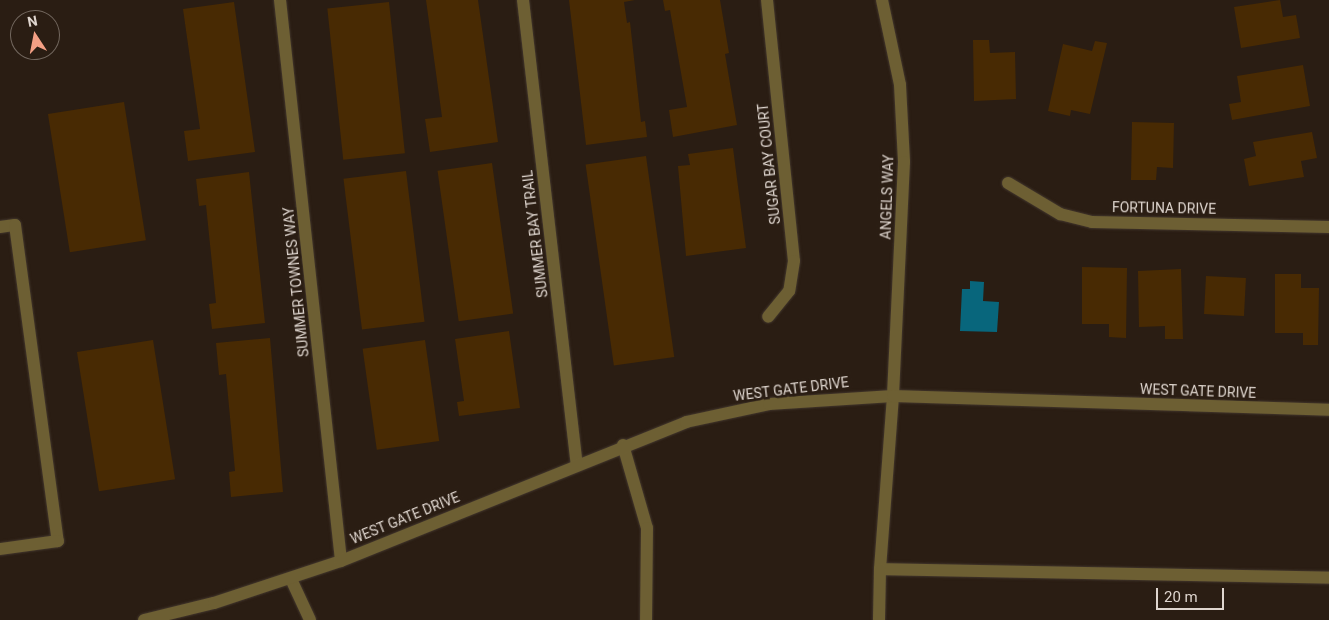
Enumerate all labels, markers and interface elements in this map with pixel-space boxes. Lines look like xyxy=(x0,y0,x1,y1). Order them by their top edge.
north arrow xyxy=(10,10,60,60)
text: N xyxy=(26,12,39,30)
street label: SUGAR BAY COURT xyxy=(754,103,784,225)
street label: ANGELS WAY xyxy=(877,154,897,240)
street label: SUMMER BAY TRAIL xyxy=(519,169,551,299)
street label: FORTUNA DRIVE xyxy=(1112,199,1216,217)
street label: SUMMER TOWNES WAY xyxy=(280,206,312,358)
street label: WEST GATE DRIVE xyxy=(732,374,850,404)
street label: WEST GATE DRIVE xyxy=(1139,381,1257,401)
street label: WEST GATE DRIVE xyxy=(348,488,462,548)
scale bar xyxy=(1159,578,1226,610)
text: 20 m xyxy=(1164,588,1198,606)

